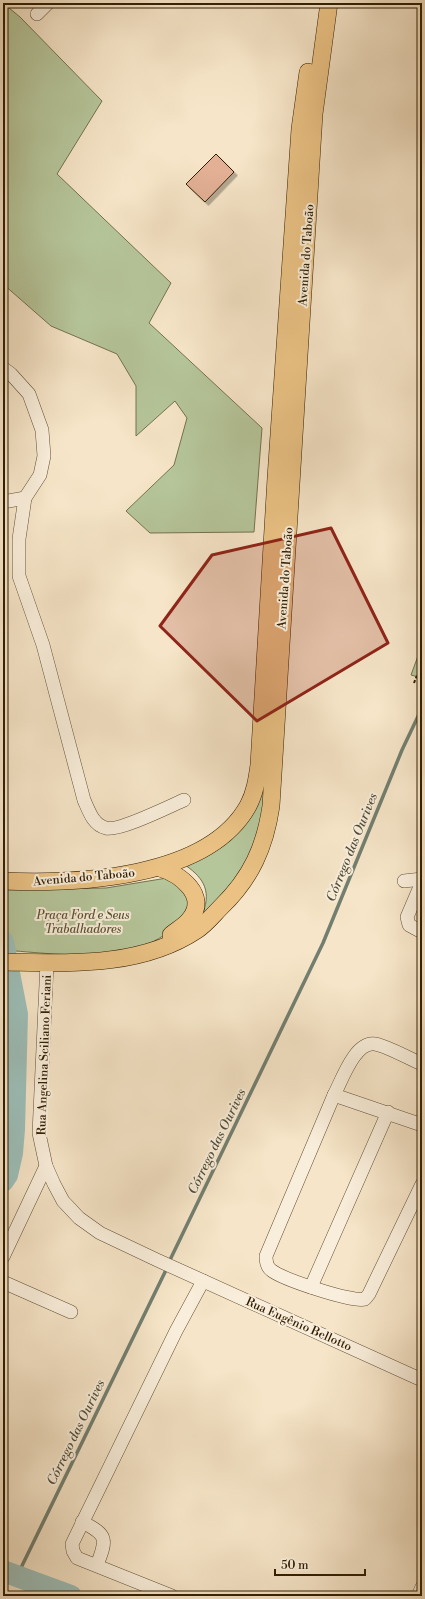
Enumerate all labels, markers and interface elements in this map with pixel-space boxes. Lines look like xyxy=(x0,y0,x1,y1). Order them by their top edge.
street label: Avenida do Taboão xyxy=(295,203,318,308)
street label: Avenida do Taboão xyxy=(274,526,297,631)
water label: Córrego das Ourives xyxy=(323,791,381,904)
street label: Avenida do Taboão xyxy=(31,866,136,890)
park label: Praça Ford e Seus Trabalhadores xyxy=(36,908,130,937)
street label: Rua Angelina Sciliano Feriani xyxy=(34,974,55,1136)
water label: Córrego das Ourives xyxy=(184,1086,249,1197)
street label: Rua Eugênio Bellotto xyxy=(243,1294,354,1355)
water label: Córrego das Ourives xyxy=(43,1377,108,1488)
scale bar xyxy=(275,1551,365,1577)
text: 50 m xyxy=(281,1558,309,1573)

